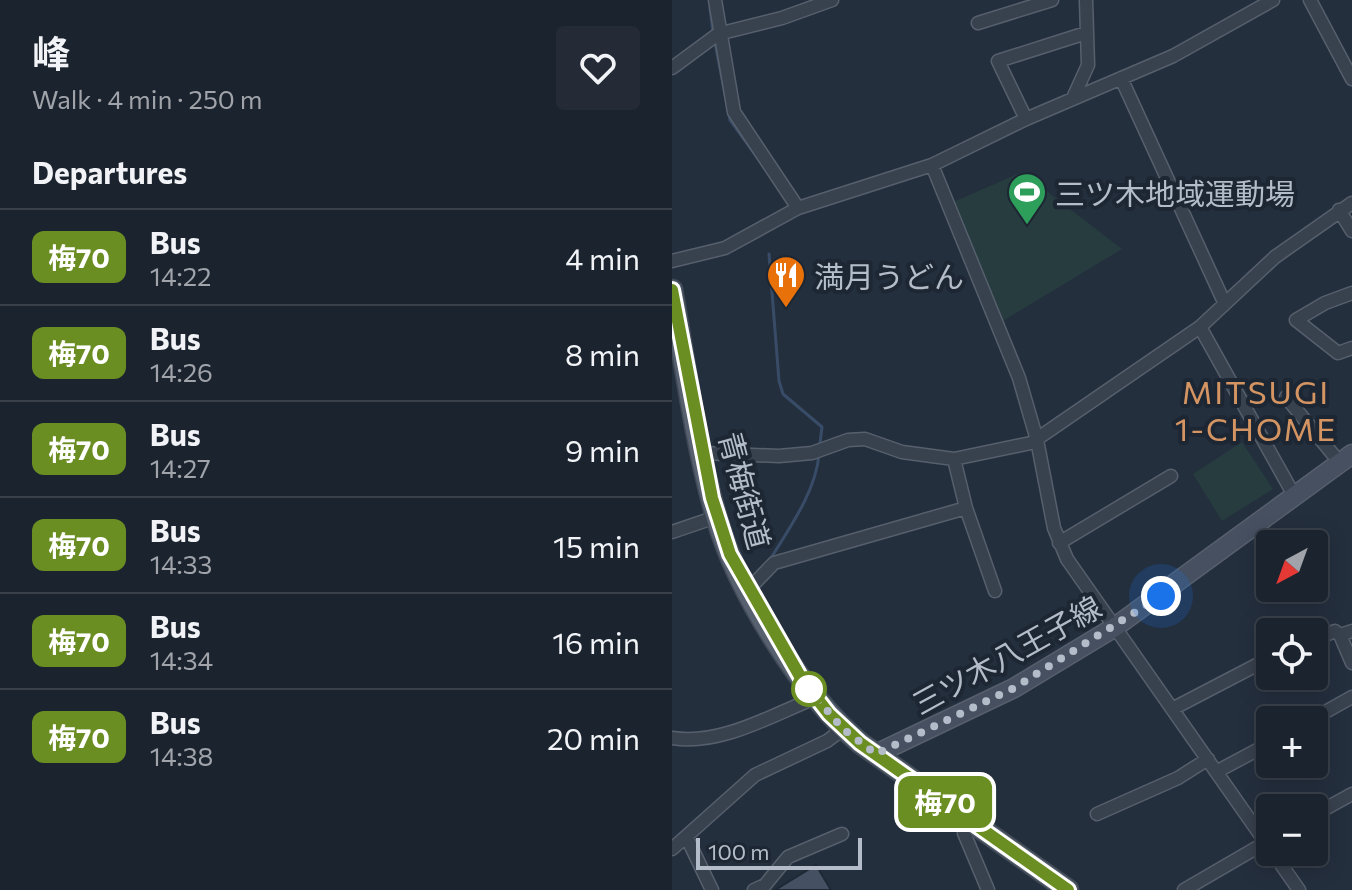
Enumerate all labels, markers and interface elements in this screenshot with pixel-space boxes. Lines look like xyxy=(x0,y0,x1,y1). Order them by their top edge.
button: heart xyxy=(556,26,640,110)
text: 峰 xyxy=(32,29,70,76)
text: Walk · 4 min · 250 m xyxy=(32,83,262,114)
text: Departures xyxy=(32,153,187,190)
sports icon: 三ツ木地域運動場 xyxy=(1006,171,1048,226)
place label: 三ツ木地域運動場 xyxy=(1055,174,1295,211)
text: Bus xyxy=(150,223,201,260)
text: 4 min xyxy=(565,239,640,276)
text: 梅70 xyxy=(48,240,110,274)
restaurant icon: 満月うどん xyxy=(765,254,807,309)
place label: 満月うどん xyxy=(814,257,964,294)
text: 14:22 xyxy=(150,260,212,291)
text: Bus xyxy=(150,319,201,356)
text: 8 min xyxy=(565,335,640,372)
text: 梅70 xyxy=(48,336,110,370)
text: 14:26 xyxy=(150,356,213,387)
district label: MITSUGI 1-CHOME xyxy=(1175,371,1337,448)
text: Bus xyxy=(150,415,201,452)
street label: 青梅街道 xyxy=(713,427,779,553)
text: 9 min xyxy=(565,431,640,468)
text: 梅70 xyxy=(48,432,110,466)
text: 14:27 xyxy=(150,452,211,483)
text: Bus xyxy=(150,511,201,548)
text: 15 min xyxy=(553,527,640,564)
text: 梅70 xyxy=(48,528,110,562)
north arrow xyxy=(1256,530,1328,602)
map controls xyxy=(1256,530,1328,866)
text: 14:33 xyxy=(150,548,212,579)
your location xyxy=(1141,576,1181,616)
street label: 三ツ木八王子線 xyxy=(905,587,1107,721)
text: Bus xyxy=(150,607,201,644)
button: locate xyxy=(1256,618,1328,690)
text: 16 min xyxy=(552,623,640,660)
text: 梅70 xyxy=(48,624,110,658)
text: 14:34 xyxy=(150,644,213,675)
unlabelled marker xyxy=(792,672,826,706)
text: Bus xyxy=(150,703,201,740)
button: + xyxy=(1256,706,1328,778)
text: 20 min xyxy=(547,719,640,756)
text: 梅70 xyxy=(48,720,110,754)
text: 14:38 xyxy=(150,740,213,771)
line badge: 梅70 xyxy=(899,776,991,828)
text: 梅70 xyxy=(914,785,976,819)
button: − xyxy=(1256,794,1328,866)
scale bar xyxy=(696,834,862,870)
text: 100 m xyxy=(708,838,770,865)

